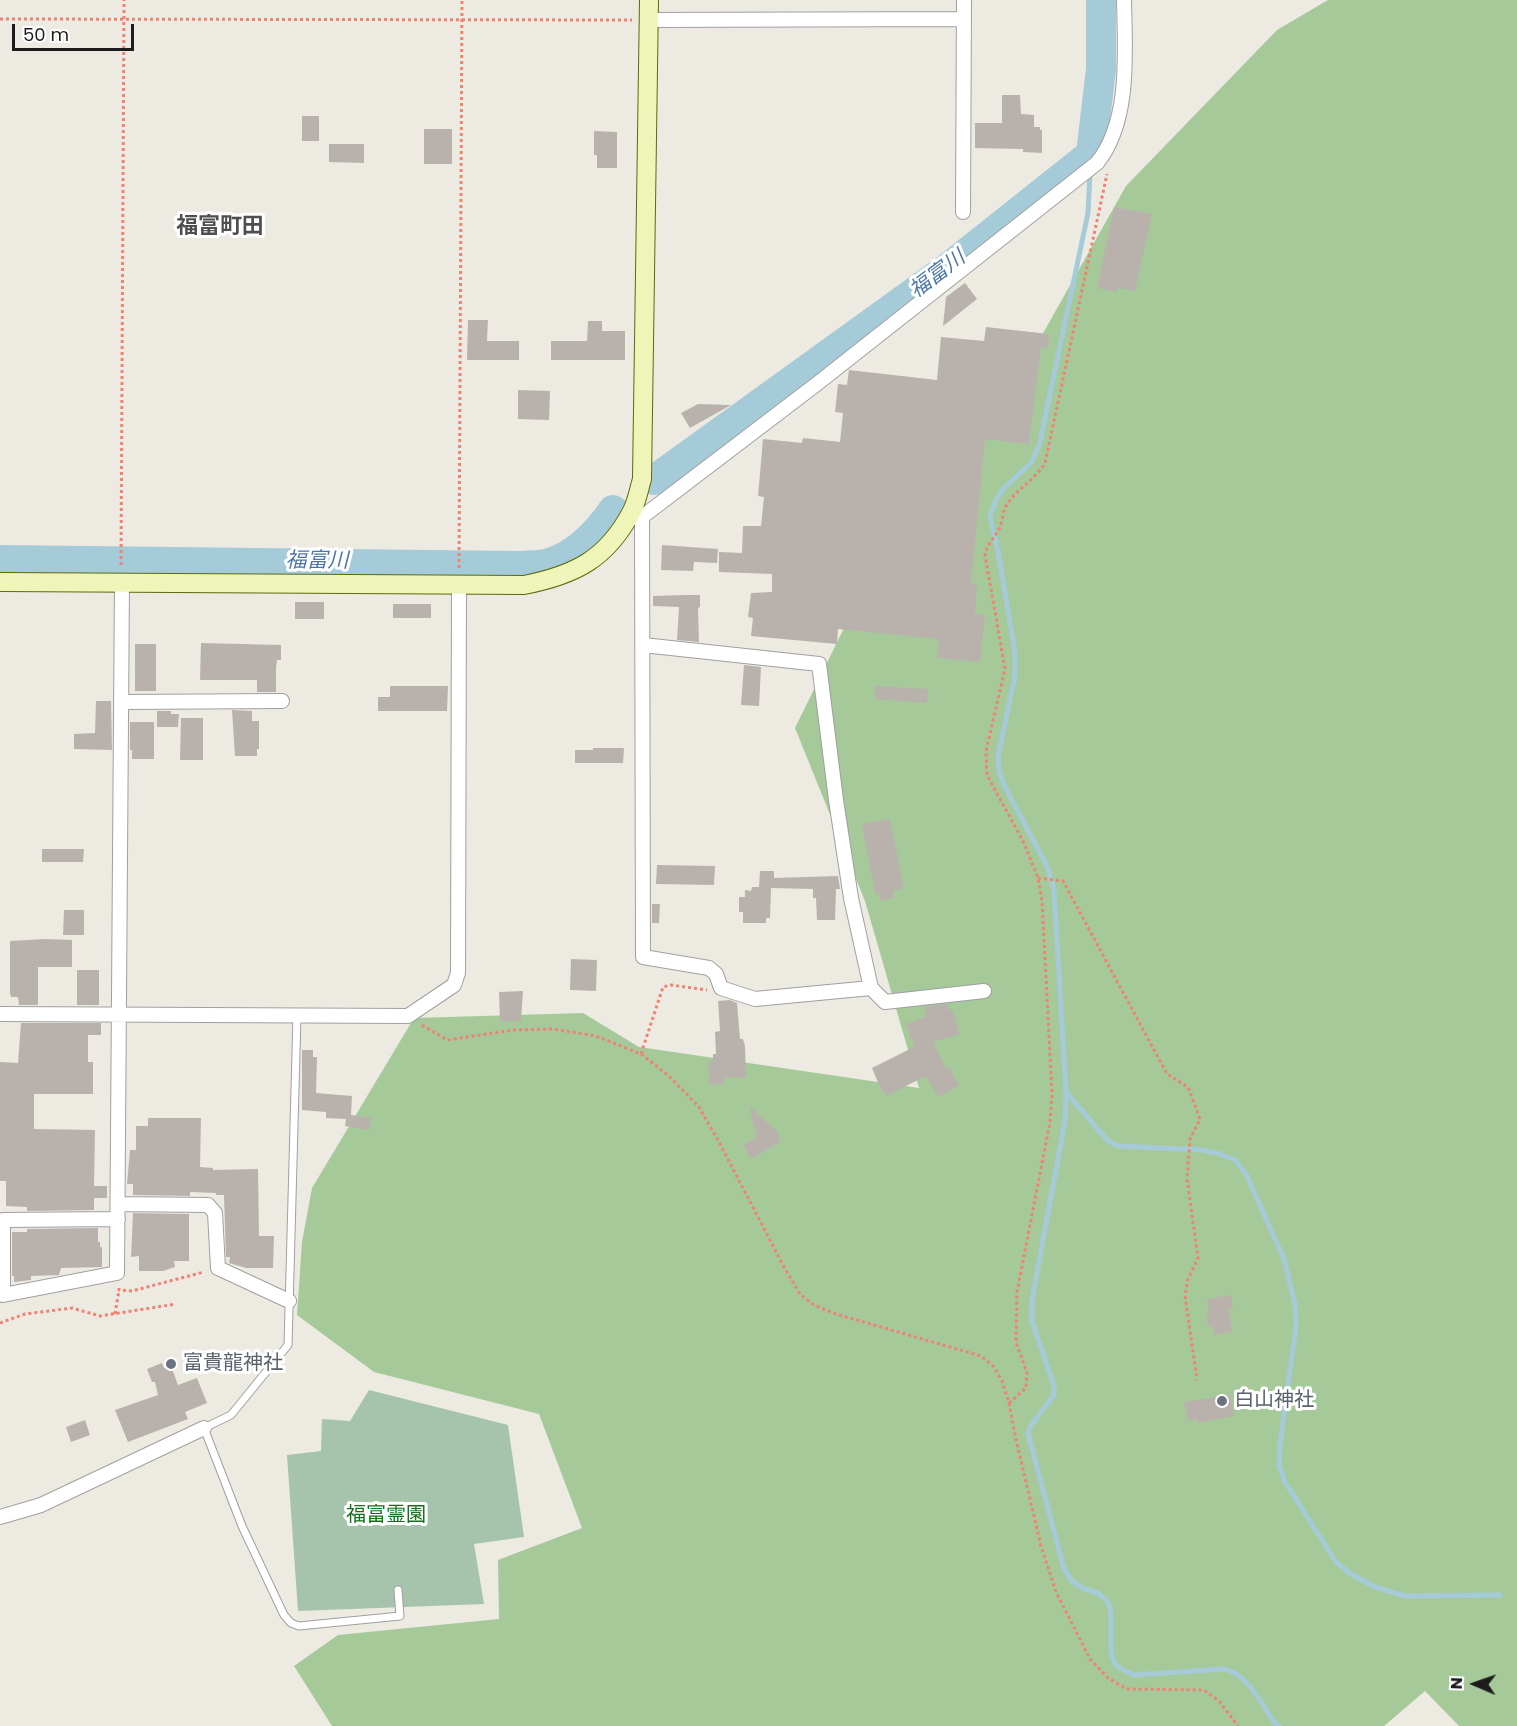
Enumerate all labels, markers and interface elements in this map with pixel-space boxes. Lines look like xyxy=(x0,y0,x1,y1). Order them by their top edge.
scale bar xyxy=(15,12,136,50)
text: 50 m xyxy=(23,22,69,47)
district label: 福富町田 xyxy=(176,214,264,240)
water label: 福富川 xyxy=(905,246,971,304)
water label: 福富川 xyxy=(286,549,348,575)
place label: 富貴龍神社 xyxy=(183,1352,283,1376)
marker: 富貴龍神社 xyxy=(164,1357,178,1371)
place label: 白山神社 xyxy=(1234,1389,1314,1413)
marker: 白山神社 xyxy=(1215,1394,1229,1408)
park label: 福富霊園 xyxy=(346,1504,426,1528)
north arrow xyxy=(1445,1654,1505,1714)
text: N xyxy=(1445,1677,1468,1690)

